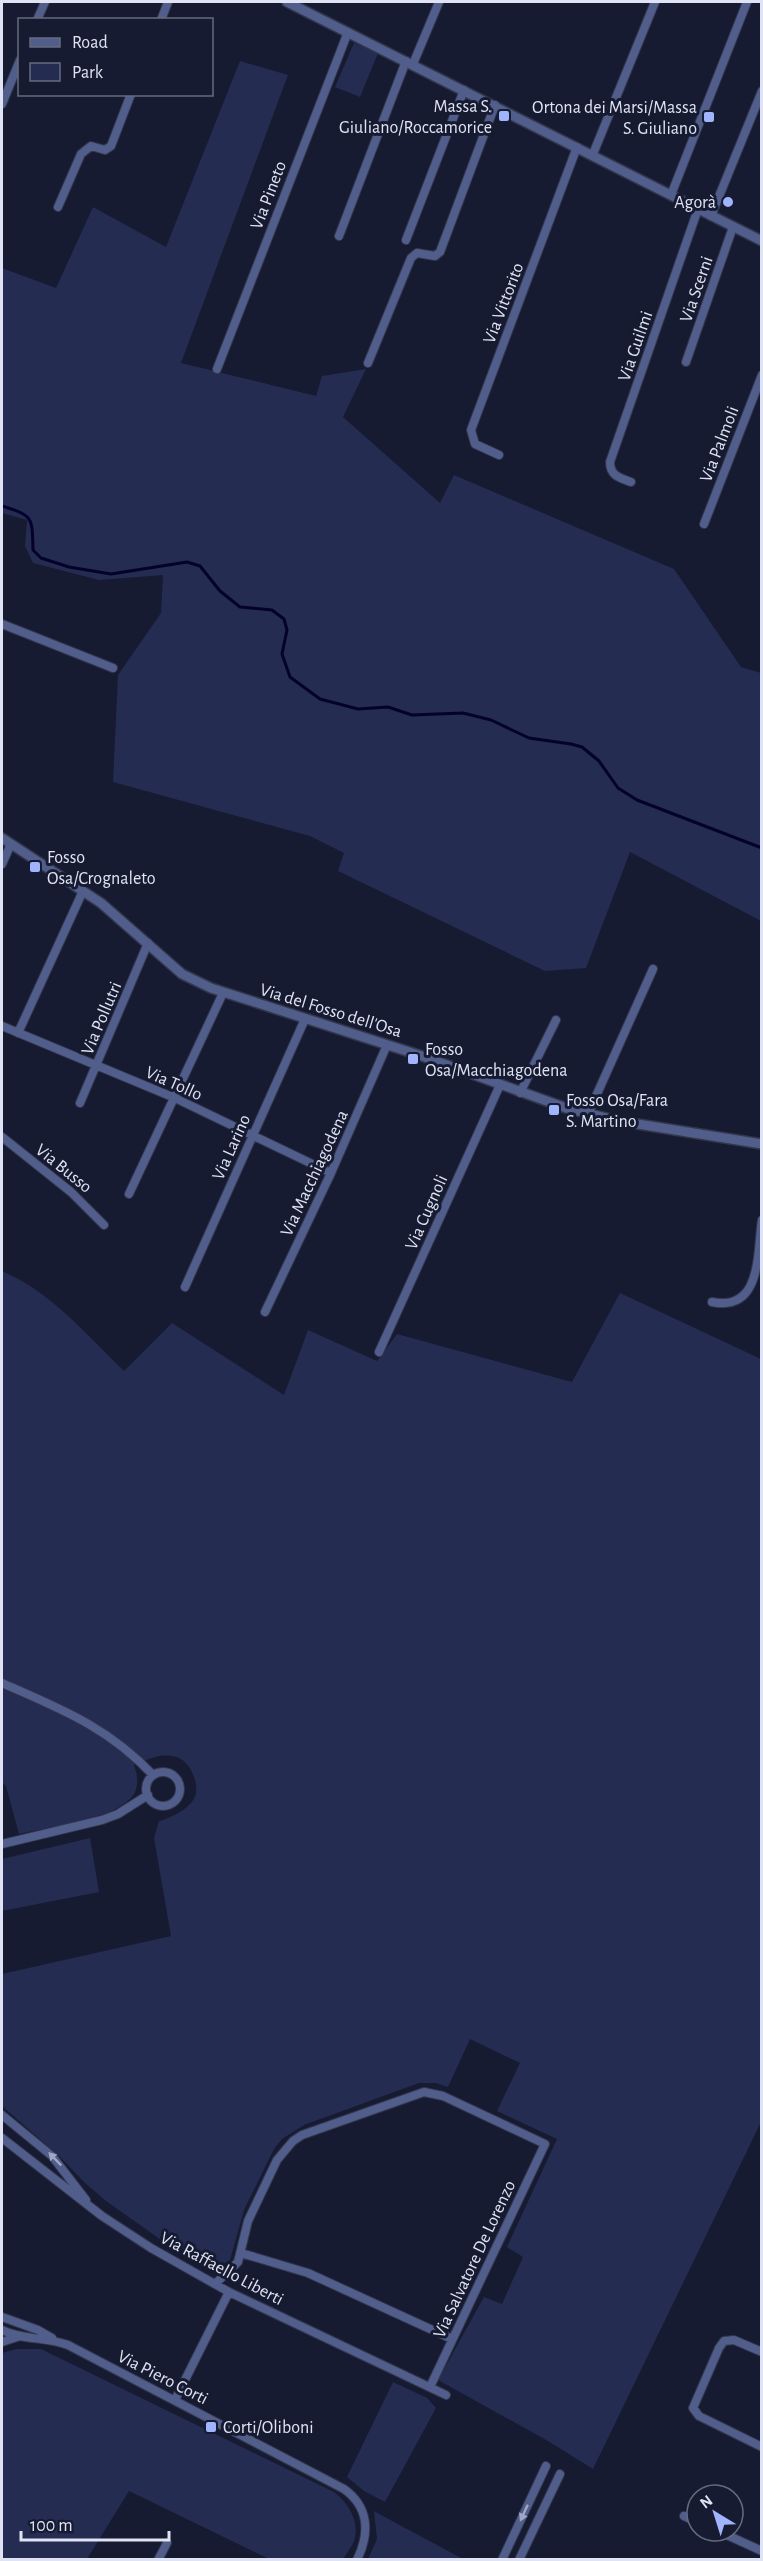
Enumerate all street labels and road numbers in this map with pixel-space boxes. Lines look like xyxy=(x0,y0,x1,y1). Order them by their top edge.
street label: Via Pineto xyxy=(248,159,290,232)
street label: Via Scerni xyxy=(677,254,717,325)
street label: Via Vittorito xyxy=(480,260,528,346)
street label: Via Guilmi xyxy=(616,309,656,384)
street label: Via Palmoli xyxy=(697,404,743,485)
street label: Via Pollutri xyxy=(79,979,125,1057)
street label: Via del Fosso dell'Osa xyxy=(258,981,404,1041)
street label: Via Tollo xyxy=(143,1063,205,1104)
street label: Via Macchiagodena xyxy=(278,1108,352,1239)
street label: Via Larino xyxy=(210,1112,254,1183)
street label: Via Busso xyxy=(32,1141,95,1197)
street label: Via Cugnoli xyxy=(402,1172,451,1253)
street label: Via Salvatore De Lorenzo xyxy=(430,2178,519,2341)
street label: Via Raffaello Liberti xyxy=(157,2229,286,2309)
street label: Via Piero Corti xyxy=(114,2347,211,2408)

